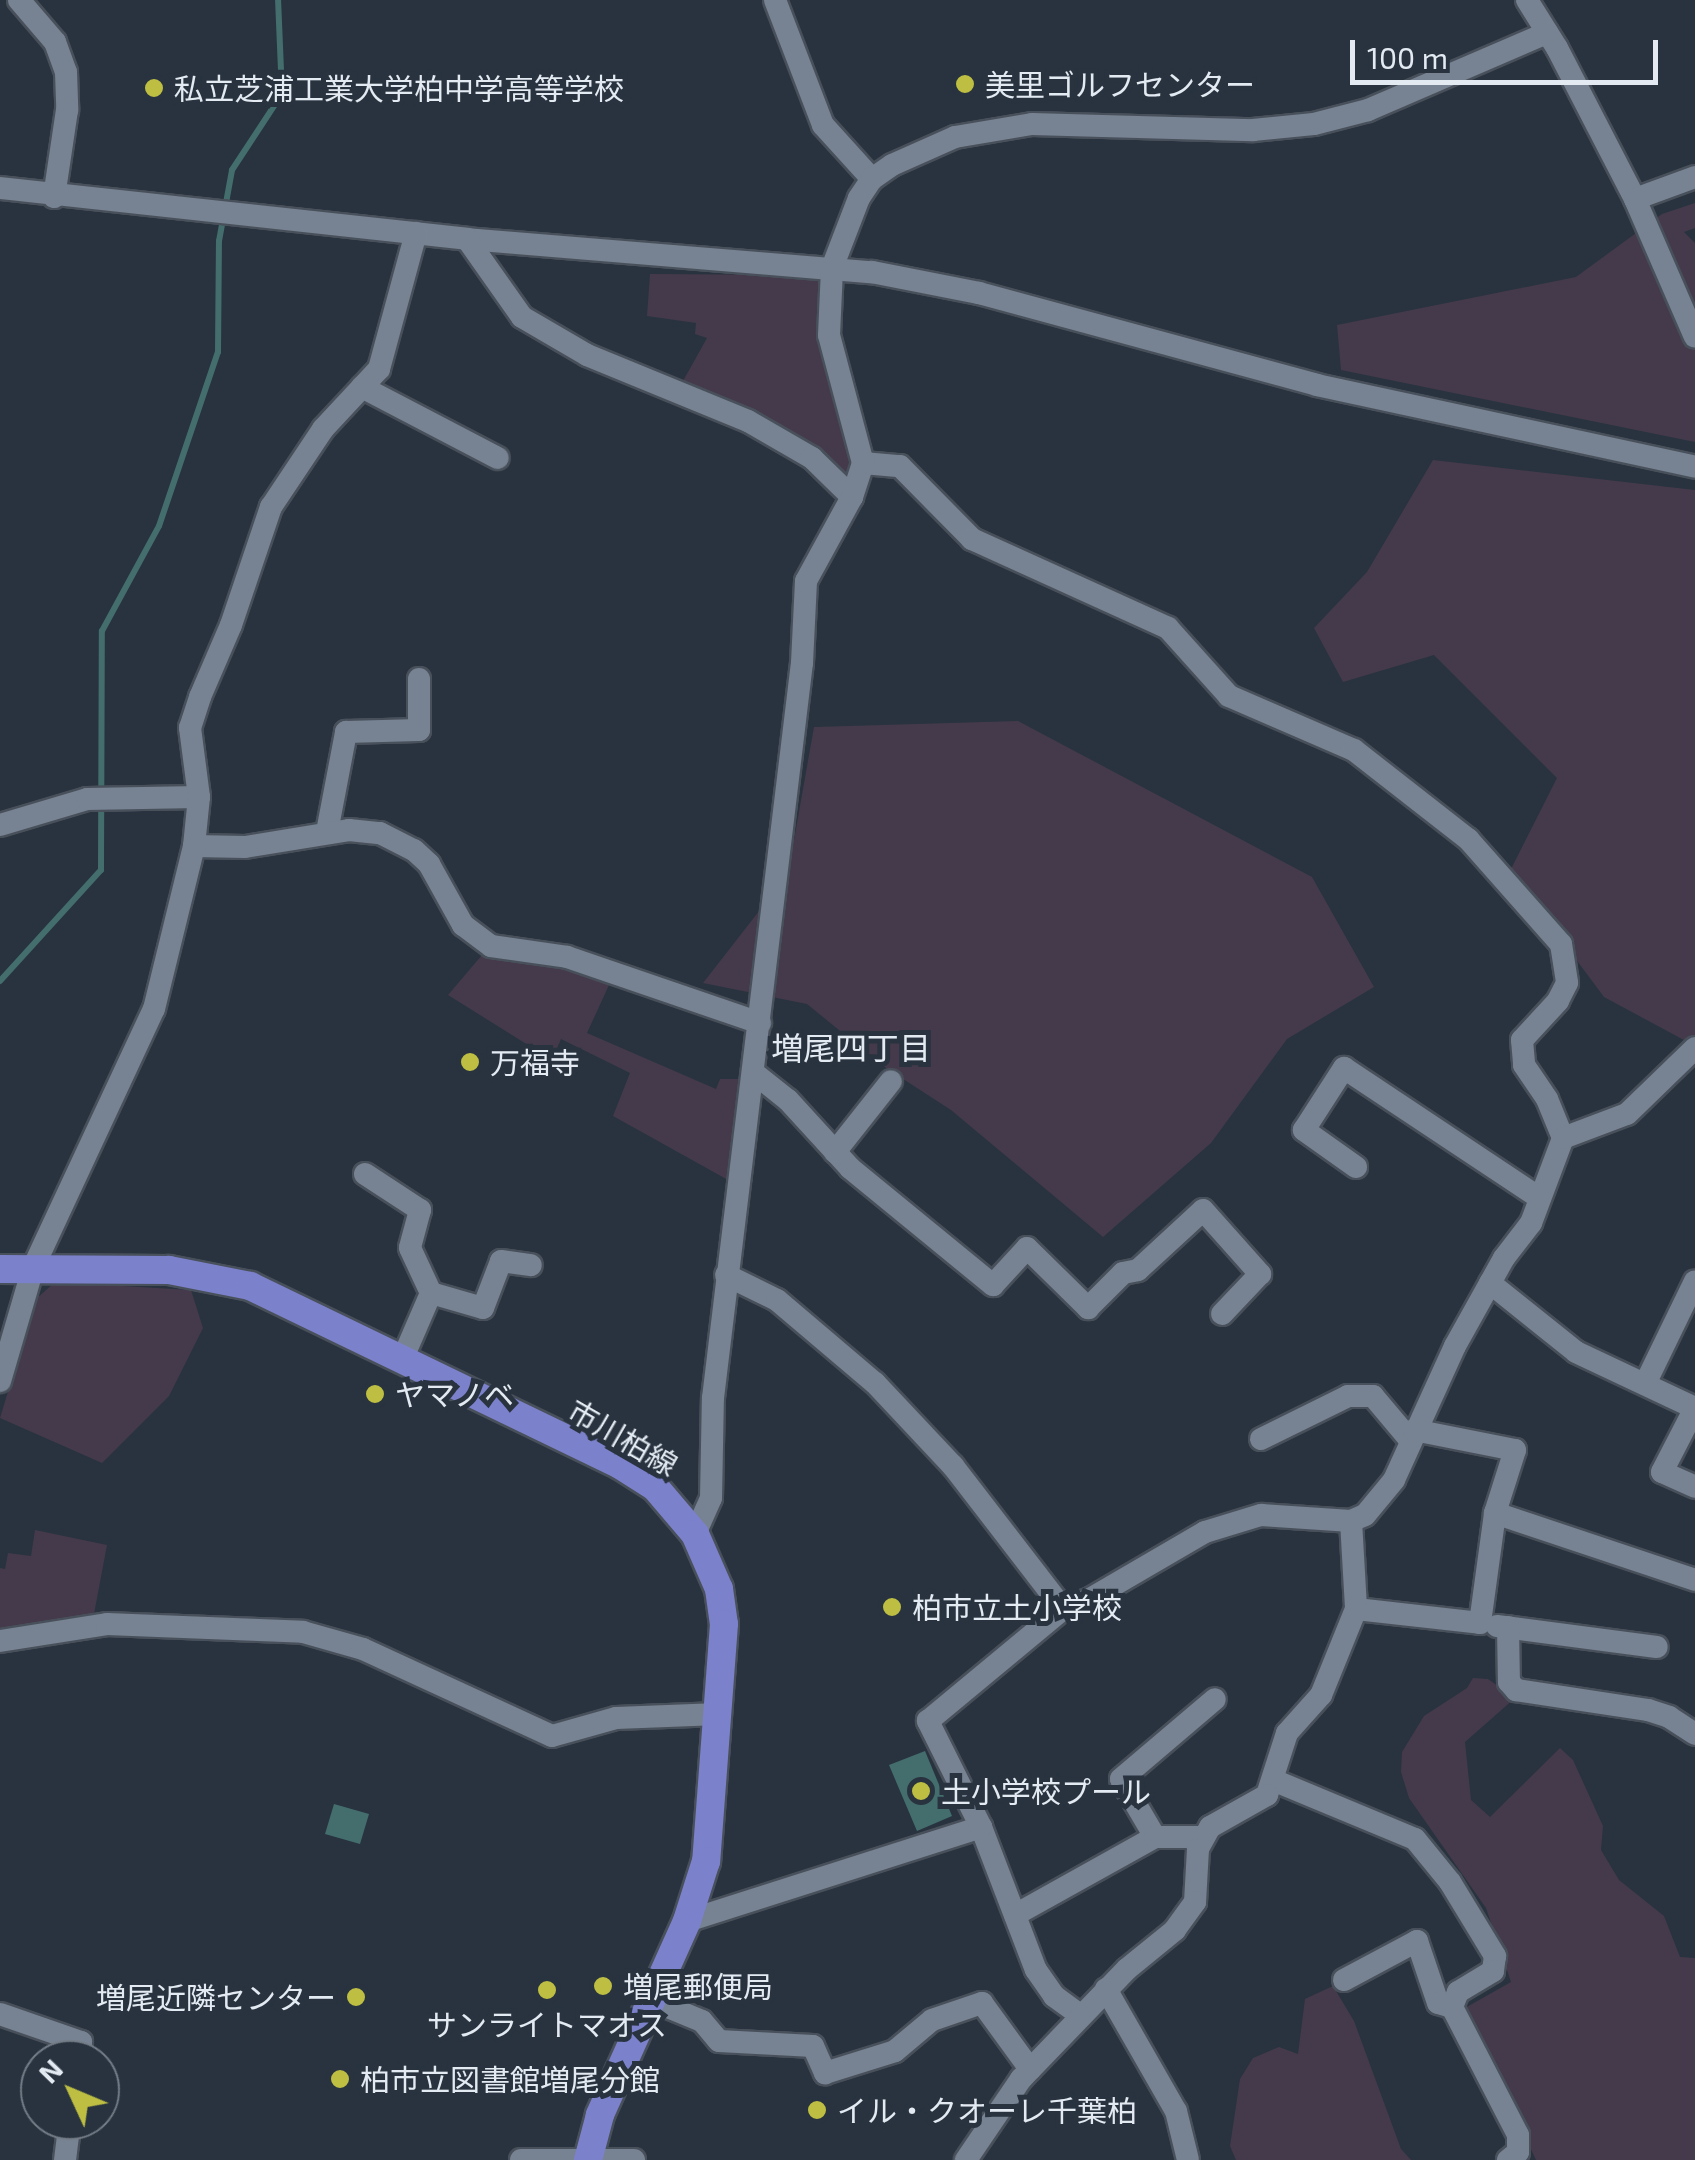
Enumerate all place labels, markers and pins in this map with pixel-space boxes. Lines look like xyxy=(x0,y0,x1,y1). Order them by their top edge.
place label: 美里ゴルフセンター xyxy=(985,66,1255,102)
place label: 私立芝浦工業大学柏中学高等学校 xyxy=(174,70,624,106)
marker: 美里ゴルフセンター xyxy=(954,73,976,95)
marker: 私立芝浦工業大学柏中学高等学校 xyxy=(143,77,165,99)
place label: 万福寺 xyxy=(490,1044,580,1080)
marker: 万福寺 xyxy=(459,1051,481,1073)
place label: ヤマノベ xyxy=(395,1376,515,1412)
marker: ヤマノベ xyxy=(364,1383,386,1405)
place label: 柏市立土小学校 xyxy=(912,1589,1122,1625)
marker: 柏市立土小学校 xyxy=(881,1596,903,1618)
place label: 土小学校プール xyxy=(941,1773,1151,1809)
marker: 土小学校プール xyxy=(910,1780,932,1802)
place label: 増尾郵便局 xyxy=(623,1968,773,2004)
marker: 増尾郵便局 xyxy=(592,1975,614,1997)
place label: 増尾近隣センター xyxy=(96,1979,336,2015)
marker: サンライトマオス xyxy=(536,1979,558,2001)
marker: 増尾近隣センター xyxy=(345,1986,367,2008)
place label: サンライトマオス xyxy=(427,2006,667,2042)
place label: 柏市立図書館増尾分館 xyxy=(360,2061,660,2097)
marker: 柏市立図書館増尾分館 xyxy=(329,2068,351,2090)
place label: イル・クオーレ千葉柏 xyxy=(837,2092,1137,2128)
marker: イル・クオーレ千葉柏 xyxy=(806,2099,828,2121)

